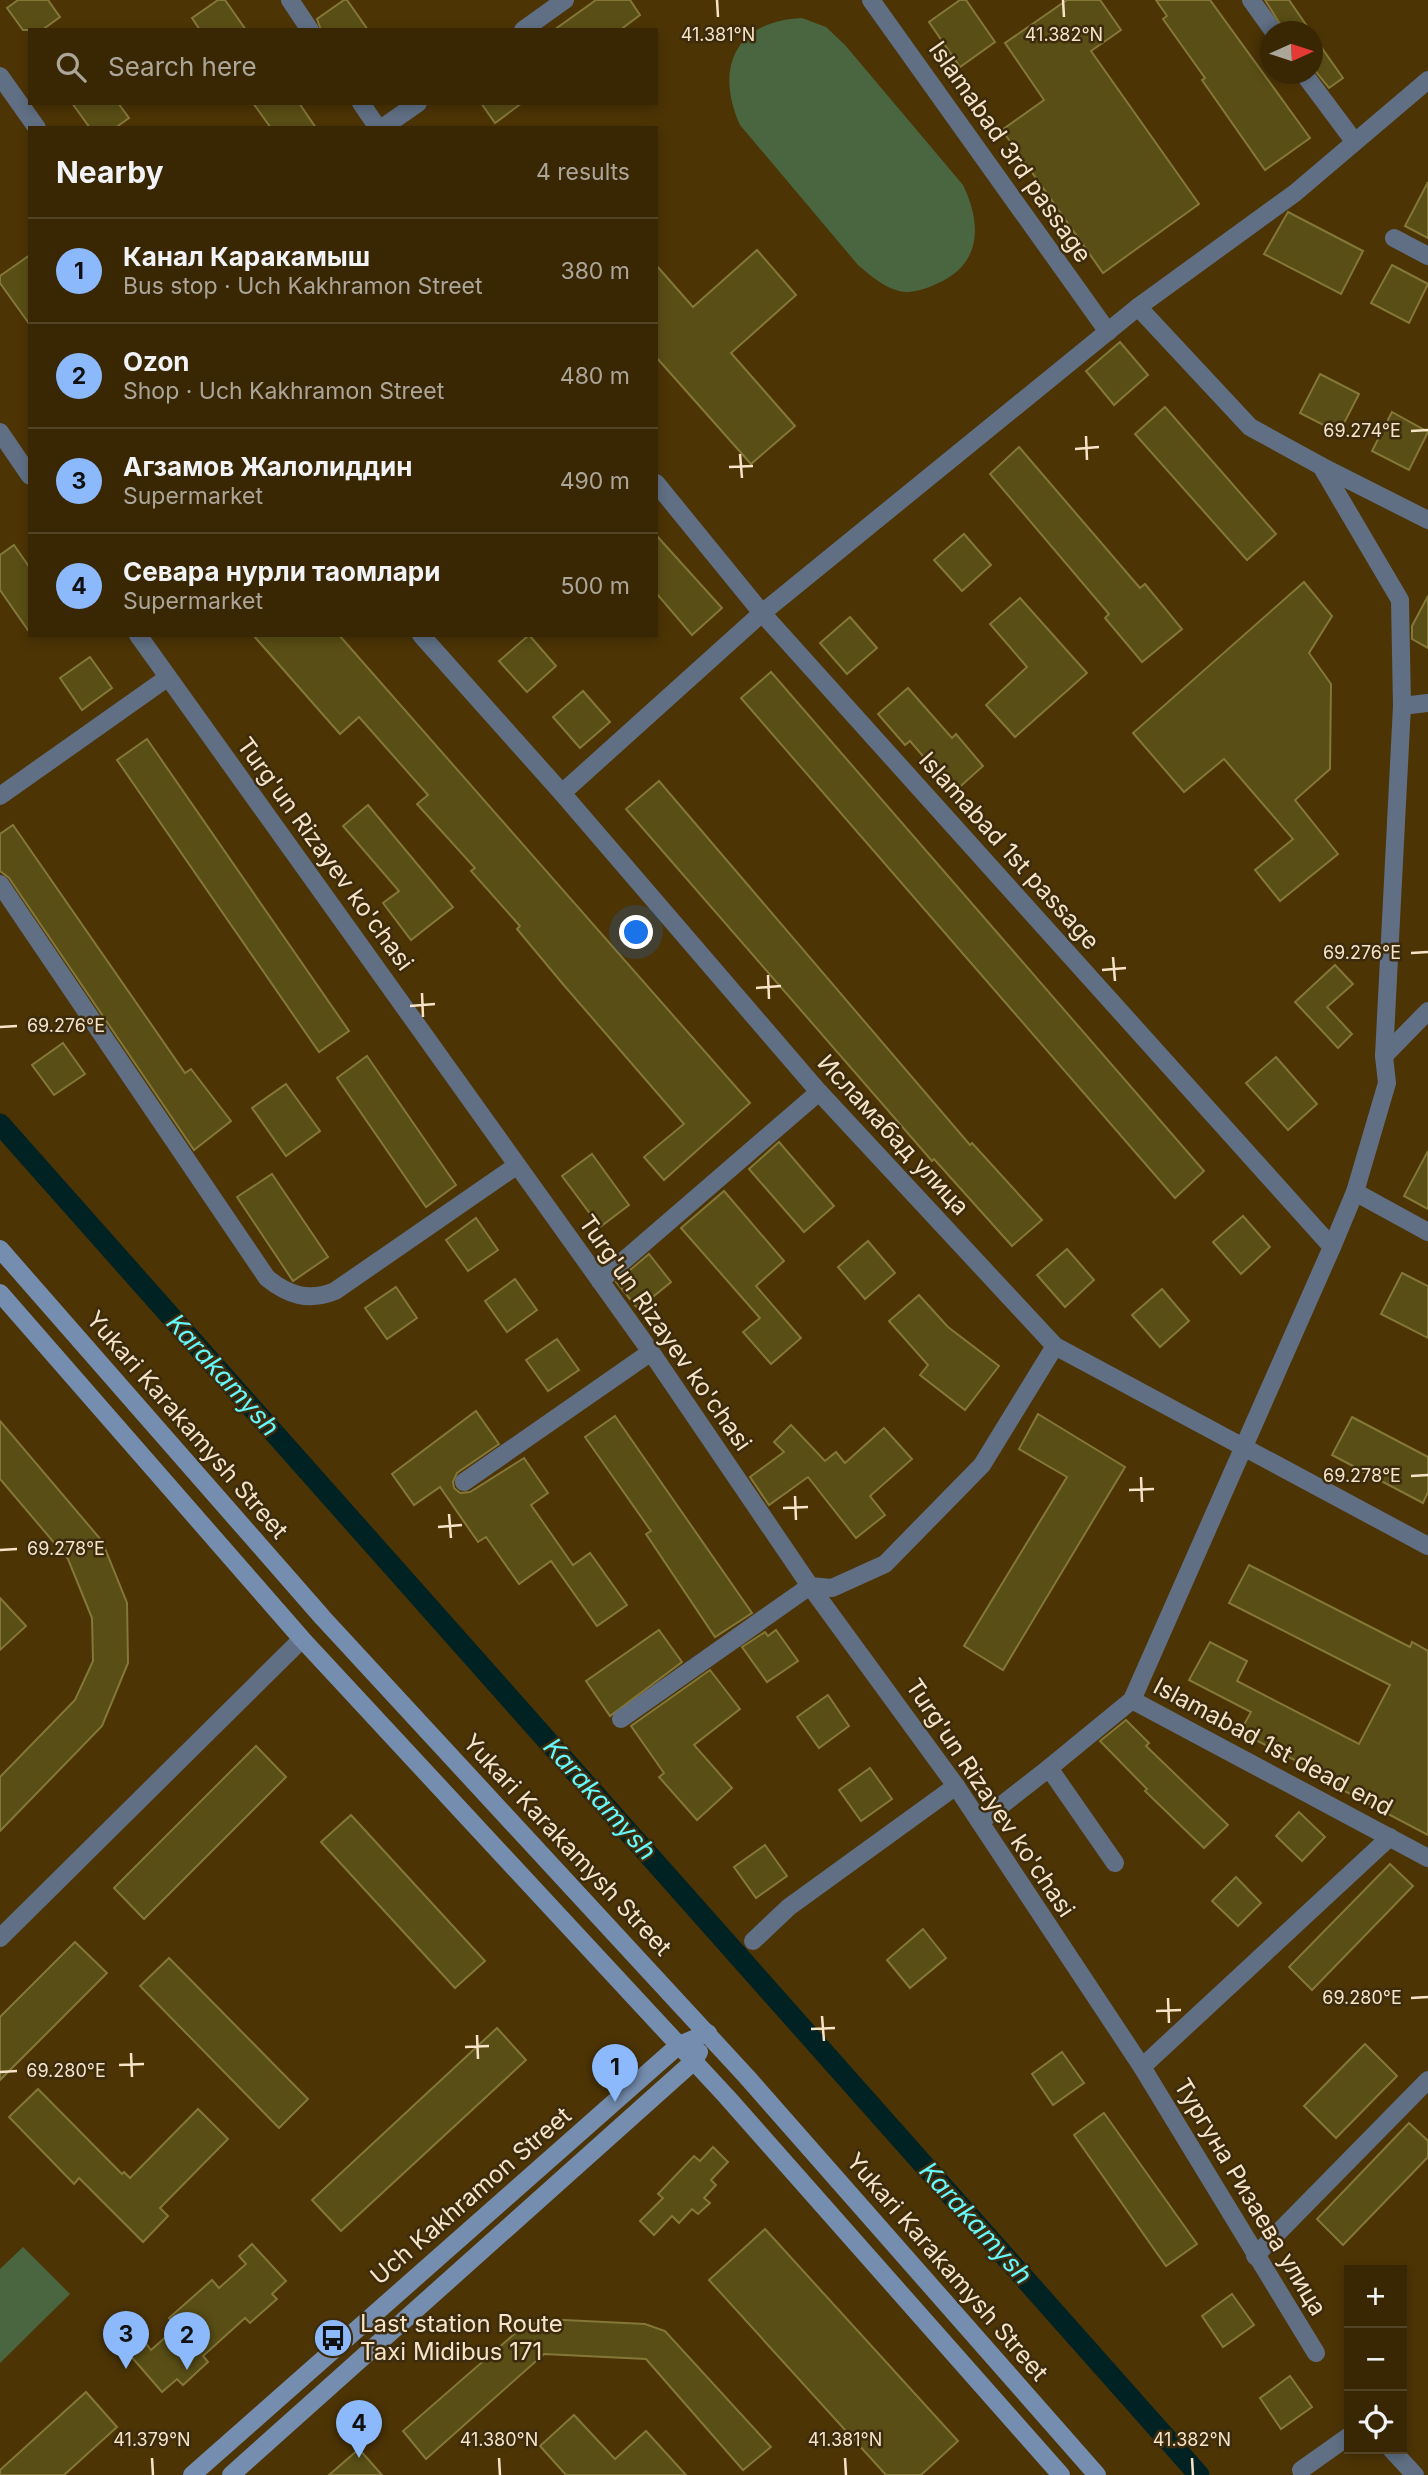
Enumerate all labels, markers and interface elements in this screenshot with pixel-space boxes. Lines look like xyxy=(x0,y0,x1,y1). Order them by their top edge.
north arrow xyxy=(1260,21,1323,84)
text: 41.381°N xyxy=(681,24,755,45)
text: 41.382°N xyxy=(1025,24,1103,45)
search box xyxy=(28,28,658,105)
street label: Islamabad 3rd passage xyxy=(923,35,1098,268)
icon: search xyxy=(52,48,90,86)
text: Search here xyxy=(108,51,257,82)
text: Nearby xyxy=(56,154,164,190)
text: 4 results xyxy=(536,158,630,186)
text: Канал Каракамыш xyxy=(123,241,370,272)
text: 1 xyxy=(74,257,84,285)
text: 380 m xyxy=(560,257,630,285)
text: Bus stop · Uch Kakhramon Street xyxy=(123,272,483,300)
text: Ozon xyxy=(123,346,190,377)
text: 2 xyxy=(72,362,86,390)
text: 480 m xyxy=(560,362,630,390)
text: Shop · Uch Kakhramon Street xyxy=(123,377,444,405)
text: 69.274°E xyxy=(1323,420,1401,441)
text: Агзамов Жалолиддин xyxy=(123,451,412,482)
text: 3 xyxy=(72,467,86,495)
text: 490 m xyxy=(560,467,630,495)
text: Supermarket xyxy=(123,482,263,510)
text: Севара нурли таомлари xyxy=(123,556,440,587)
text: 4 xyxy=(71,572,87,600)
text: 500 m xyxy=(560,572,630,600)
text: Supermarket xyxy=(123,587,263,615)
street label: Turg'un Rizayev ko'chasi xyxy=(231,731,420,976)
street label: Islamabad 1st passage xyxy=(913,746,1106,955)
your location xyxy=(619,915,653,949)
text: 69.276°E xyxy=(1323,942,1401,963)
text: 69.276°E xyxy=(27,1015,105,1036)
street label: Исламабад улица xyxy=(812,1048,975,1221)
street label: Turg'un Rizayev ko'chasi xyxy=(573,1209,758,1456)
street label: Yukari Karakamysh Street xyxy=(81,1305,294,1545)
water label: Karakamysh xyxy=(161,1307,286,1442)
text: 69.278°E xyxy=(1323,1465,1401,1486)
text: 69.278°E xyxy=(27,1538,105,1559)
street label: Islamabad 1st dead end xyxy=(1149,1671,1398,1822)
street label: Turg'un Rizayev ko'chasi xyxy=(900,1673,1081,1922)
street label: Yukari Karakamysh Street xyxy=(457,1728,678,1962)
water label: Karakamysh xyxy=(538,1731,663,1866)
text: 69.280°E xyxy=(1322,1987,1402,2008)
pin: 1 xyxy=(592,2044,638,2102)
text: 69.280°E xyxy=(26,2060,106,2081)
street label: Тургуна Ризаева улица xyxy=(1168,2073,1333,2321)
street label: Uch Kakhramon Street xyxy=(365,2101,577,2291)
street label: Yukari Karakamysh Street xyxy=(841,2147,1054,2387)
water label: Karakamysh xyxy=(914,2155,1039,2290)
map controls xyxy=(1344,2265,1407,2454)
button: + xyxy=(1344,2265,1407,2328)
place label: Last station Route Taxi Midibus 171 xyxy=(360,2309,563,2366)
pin: 3 xyxy=(103,2311,149,2369)
pin: 2 xyxy=(164,2312,210,2370)
bus stop icon: Last station Route Taxi Midibus 171 xyxy=(312,2317,354,2359)
button: − xyxy=(1344,2328,1407,2391)
button: locate xyxy=(1344,2391,1407,2454)
pin: 4 xyxy=(336,2400,382,2458)
text: 41.379°N xyxy=(113,2429,191,2450)
text: 41.380°N xyxy=(460,2429,538,2450)
text: 41.381°N xyxy=(808,2429,882,2450)
text: 41.382°N xyxy=(1153,2429,1231,2450)

